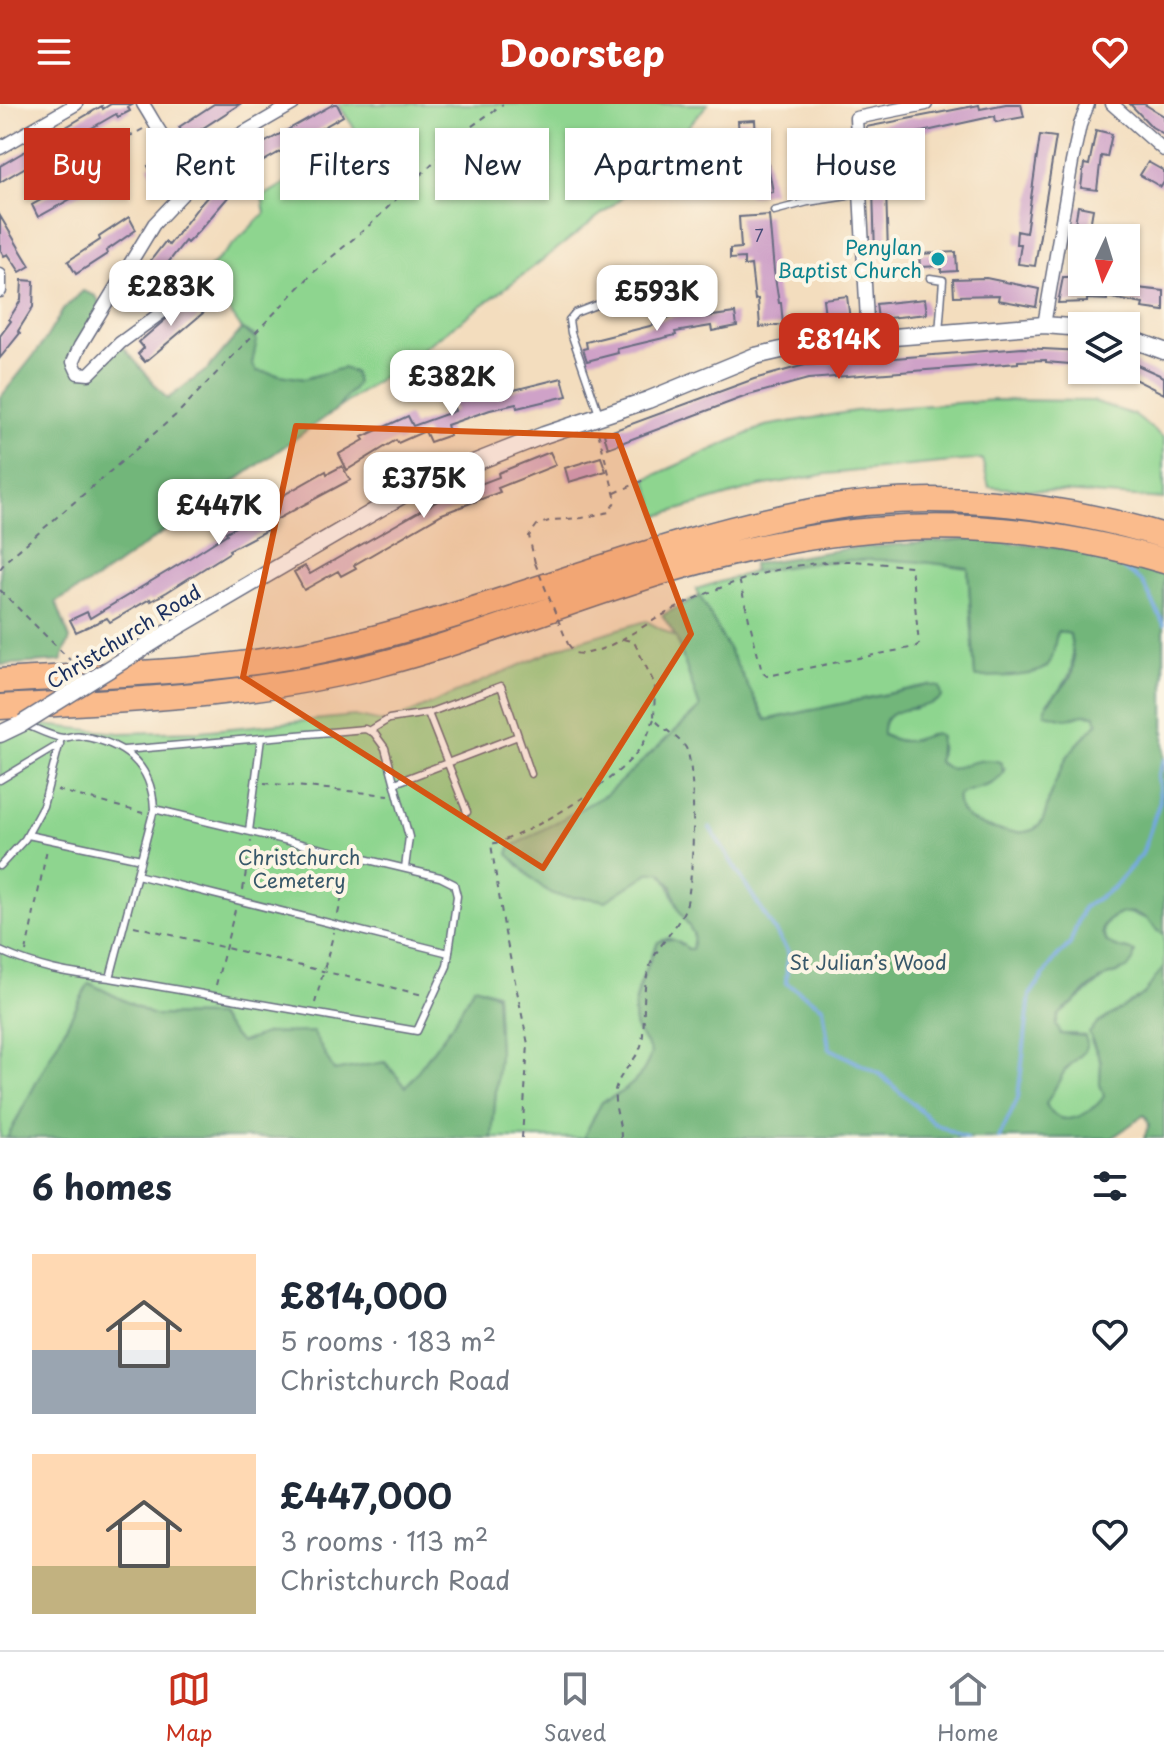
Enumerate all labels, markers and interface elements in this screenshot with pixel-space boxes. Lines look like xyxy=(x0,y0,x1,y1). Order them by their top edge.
text: Doorstep xyxy=(499,25,665,79)
icon: menu xyxy=(32,30,76,74)
icon: heart xyxy=(1088,30,1132,74)
chip: Buy xyxy=(24,128,130,200)
chip: Rent xyxy=(146,128,264,200)
chip: Filters xyxy=(280,128,419,200)
chip: New xyxy=(435,128,549,200)
chip: Apartment xyxy=(565,128,771,200)
chip: House xyxy=(787,128,925,200)
house number: 7 xyxy=(754,223,764,247)
north arrow xyxy=(1068,224,1140,296)
map controls xyxy=(1068,224,1140,384)
place label: Penylan Baptist Church xyxy=(777,232,922,285)
marker: Penylan Baptist Church xyxy=(929,250,947,268)
pin: £283K xyxy=(115,260,227,328)
pin: £593K xyxy=(601,265,713,333)
text: £283K xyxy=(127,266,215,305)
text: £593K xyxy=(615,271,699,310)
button: layers xyxy=(1068,312,1140,384)
pin: £814K xyxy=(783,313,895,381)
text: £814K xyxy=(797,319,881,358)
pin: £382K xyxy=(396,350,508,418)
text: £382K xyxy=(408,356,496,395)
pin: £375K xyxy=(368,452,480,520)
text: £375K xyxy=(382,458,466,497)
pin: £447K xyxy=(163,479,275,547)
text: £447K xyxy=(176,485,262,524)
street label: Christchurch Road xyxy=(40,576,207,696)
park label: Christchurch Cemetery xyxy=(238,842,360,895)
park label: St Julian's Wood xyxy=(789,947,947,977)
text: 6 homes xyxy=(32,1160,172,1212)
icon: filters xyxy=(1088,1164,1132,1208)
text: £814,000 xyxy=(280,1269,447,1321)
icon: home xyxy=(96,1286,192,1382)
icon: heart xyxy=(1088,1312,1132,1356)
text: 5 rooms · 183 m² xyxy=(280,1321,496,1360)
text: Christchurch Road xyxy=(280,1360,511,1399)
text: £447,000 xyxy=(280,1469,452,1521)
icon: home xyxy=(96,1486,192,1582)
icon: heart xyxy=(1088,1512,1132,1556)
text: 3 rooms · 113 m² xyxy=(280,1521,488,1560)
text: Christchurch Road xyxy=(280,1560,511,1599)
tab: Map xyxy=(166,1667,213,1748)
tab: Saved xyxy=(544,1667,606,1748)
tab: Home xyxy=(937,1667,998,1748)

